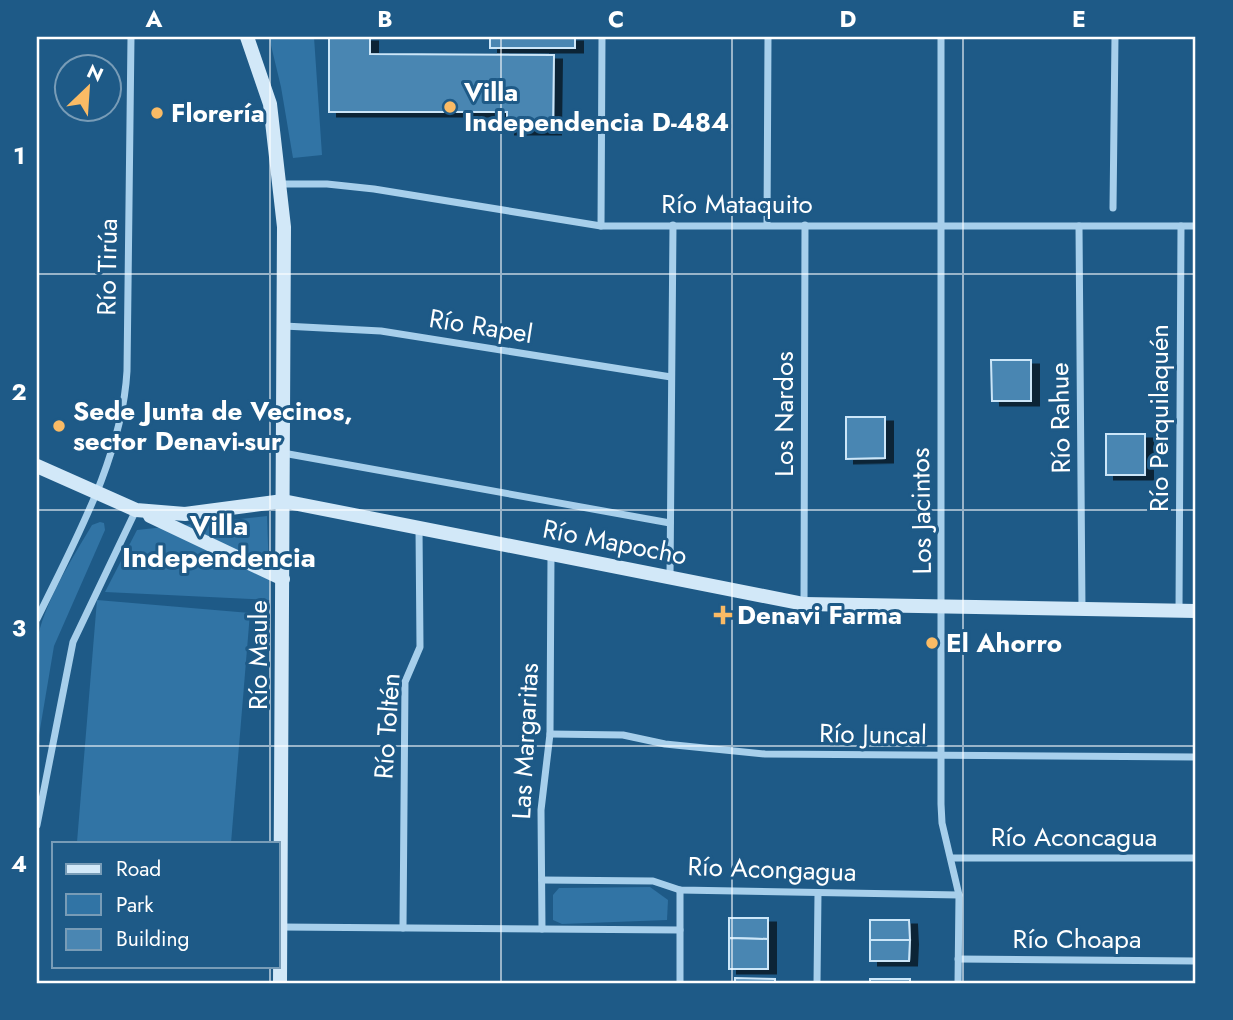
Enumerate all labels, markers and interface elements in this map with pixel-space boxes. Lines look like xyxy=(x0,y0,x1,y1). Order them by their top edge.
text: A xyxy=(145,2,163,36)
text: B xyxy=(377,2,393,36)
text: C xyxy=(608,2,624,36)
text: D xyxy=(840,2,857,36)
text: E xyxy=(1072,2,1086,36)
north arrow xyxy=(52,52,122,122)
text: N xyxy=(82,58,108,88)
place label: Villa Independencia D-484 xyxy=(463,73,729,141)
place label: Florería xyxy=(171,94,265,132)
marker: Villa Independencia D-484 xyxy=(442,99,458,115)
marker: Florería xyxy=(149,105,165,121)
text: 1 xyxy=(13,139,25,173)
street label: Río Mataquito xyxy=(661,185,813,223)
street label: Río Tirúa xyxy=(87,218,127,316)
street label: Río Rapel xyxy=(426,299,536,353)
street label: Río Perquilaquén xyxy=(1140,324,1178,512)
street label: Los Nardos xyxy=(765,351,803,477)
street label: Río Rahue xyxy=(1040,362,1080,474)
text: 2 xyxy=(11,375,27,409)
place label: Sede Junta de Vecinos, sector Denavi-sur xyxy=(73,392,353,460)
marker: Sede Junta de Vecinos, sector Denavi-sur xyxy=(51,418,67,434)
street label: Los Jacintos xyxy=(901,447,941,575)
district label: Villa Independencia xyxy=(122,505,316,578)
street label: Río Mapocho xyxy=(540,509,690,575)
place label: Denavi Farma xyxy=(737,596,902,634)
street label: Río Maule xyxy=(239,600,277,710)
marker: Denavi Farma xyxy=(715,607,731,623)
text: 3 xyxy=(12,611,26,645)
place label: El Ahorro xyxy=(946,624,1062,662)
marker: El Ahorro xyxy=(924,635,940,651)
street label: Las Margaritas xyxy=(502,662,548,820)
street label: Río Toltén xyxy=(364,672,410,780)
street label: Río Juncal xyxy=(819,714,927,754)
street label: Río Aconcagua xyxy=(991,818,1157,856)
legend xyxy=(52,842,280,968)
text: 4 xyxy=(11,847,27,881)
street label: Río Acongagua xyxy=(687,847,857,891)
text: Road xyxy=(116,854,161,884)
text: Park xyxy=(116,890,154,920)
street label: Río Choapa xyxy=(1013,920,1141,958)
text: Building xyxy=(116,924,189,954)

